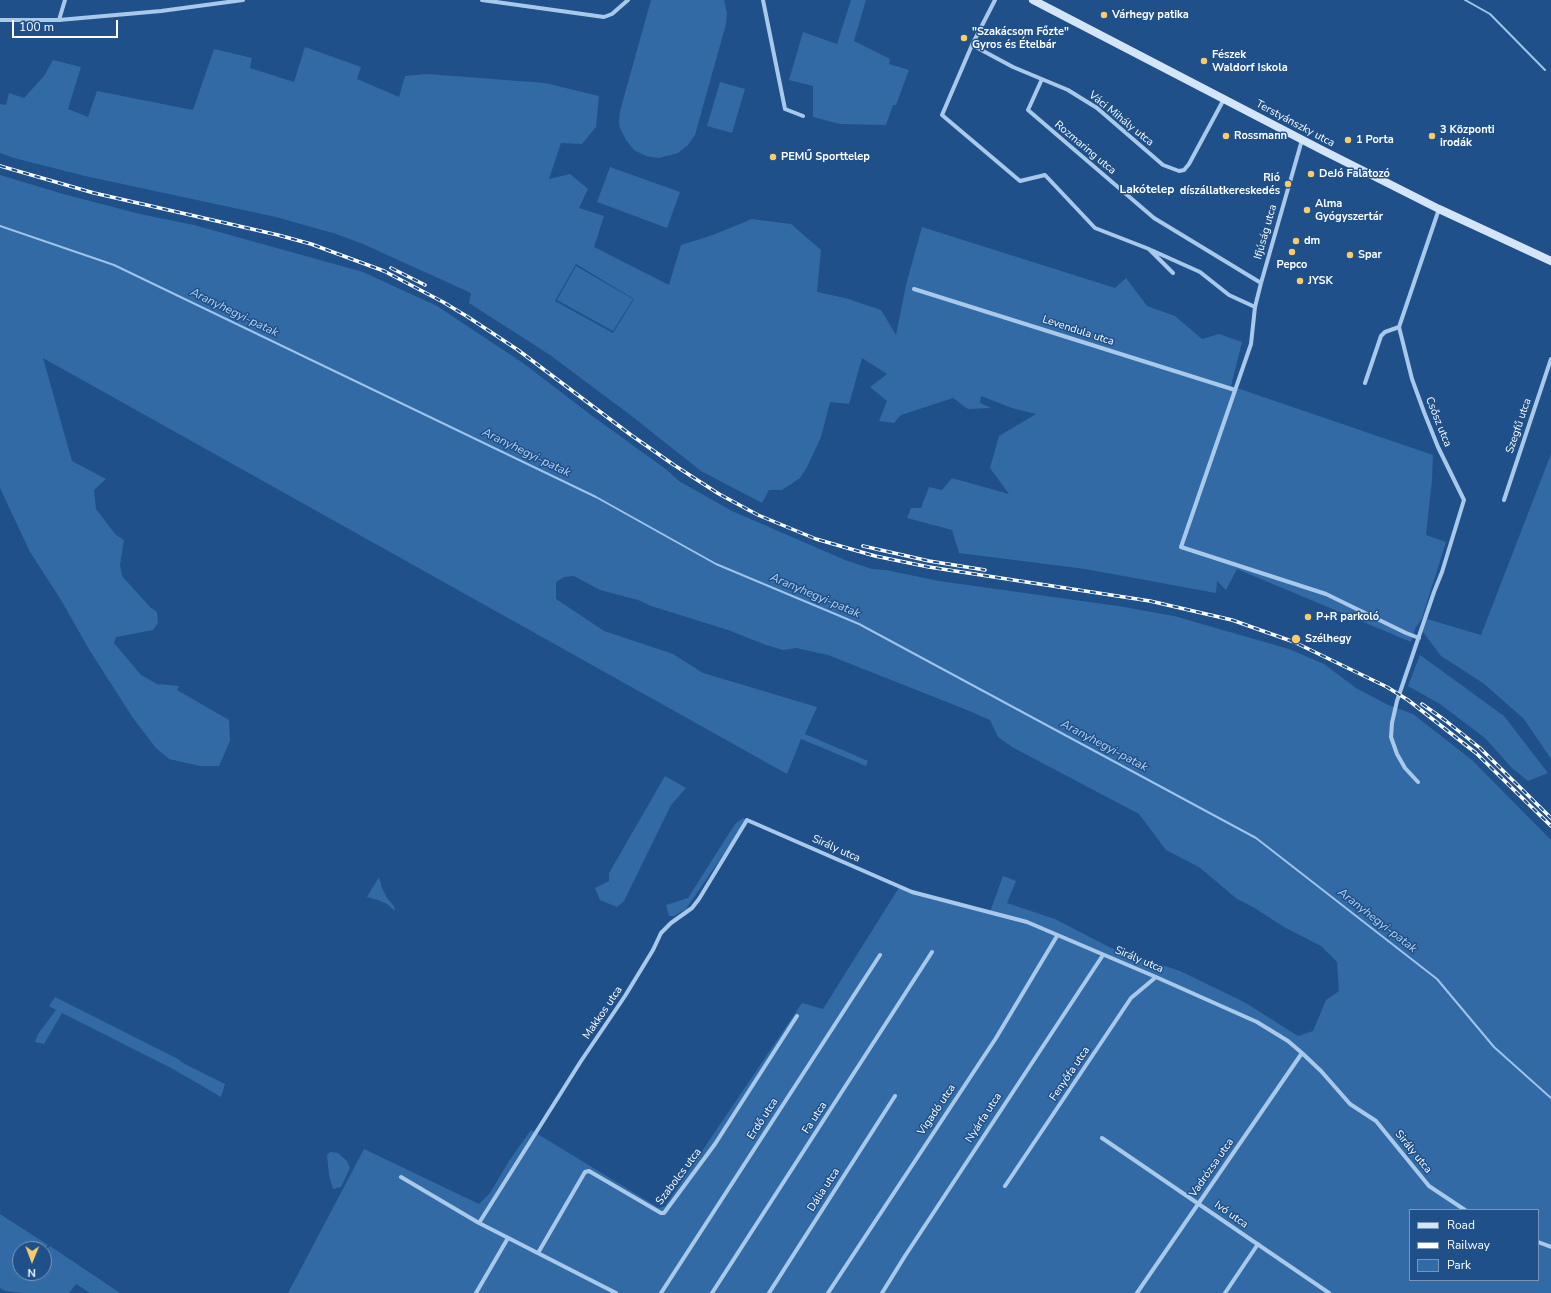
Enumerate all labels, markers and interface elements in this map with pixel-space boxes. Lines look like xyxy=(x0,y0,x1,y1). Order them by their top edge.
place label: Várhegy patika xyxy=(1112,8,1189,22)
marker: Várhegy patika xyxy=(1099,10,1109,20)
scale bar xyxy=(14,12,120,38)
text: 100 m xyxy=(19,19,54,35)
place label: "Szakácsom Főzte" Gyros és Ételbár xyxy=(972,25,1069,51)
marker: "Szakácsom Főzte" Gyros és Ételbár xyxy=(959,33,969,43)
place label: Fészek Waldorf Iskola xyxy=(1212,48,1288,74)
marker: Fészek Waldorf Iskola xyxy=(1199,56,1209,66)
street label: Váci Mihály utca xyxy=(1086,89,1156,149)
street label: Terstyánszky utca xyxy=(1253,98,1337,150)
street label: Rozmaring utca xyxy=(1051,118,1119,178)
place label: 3 Központi irodák xyxy=(1440,123,1495,149)
place label: Rossmann xyxy=(1234,129,1287,143)
marker: Rossmann xyxy=(1221,131,1231,141)
marker: 3 Központi irodák xyxy=(1427,131,1437,141)
place label: 1 Porta xyxy=(1356,133,1394,147)
marker: 1 Porta xyxy=(1343,135,1353,145)
place label: PEMŰ Sporttelep xyxy=(781,150,870,164)
marker: PEMŰ Sporttelep xyxy=(768,152,778,162)
place label: DeJó Falatozó xyxy=(1319,167,1390,181)
marker: DeJó Falatozó xyxy=(1306,169,1316,179)
place label: Rió díszállatkereskedés xyxy=(1180,171,1280,197)
marker: Rió díszállatkereskedés xyxy=(1283,179,1293,189)
district label: Lakótelep xyxy=(1120,183,1174,197)
place label: Alma Gyógyszertár xyxy=(1315,197,1383,223)
street label: Ifjúság utca xyxy=(1252,203,1280,261)
marker: Alma Gyógyszertár xyxy=(1302,205,1312,215)
place label: dm xyxy=(1304,234,1320,248)
marker: dm xyxy=(1291,236,1301,246)
marker: Pepco xyxy=(1287,247,1297,257)
place label: Spar xyxy=(1358,248,1382,262)
marker: Spar xyxy=(1345,250,1355,260)
place label: Pepco xyxy=(1277,258,1307,272)
place label: JYSK xyxy=(1308,274,1333,288)
marker: JYSK xyxy=(1295,276,1305,286)
water label: Aranyhegyi-patak xyxy=(187,285,281,341)
street label: Levendula utca xyxy=(1040,313,1116,349)
street label: Csősz utca xyxy=(1422,395,1454,449)
street label: Szegfű utca xyxy=(1503,397,1535,455)
water label: Aranyhegyi-patak xyxy=(479,425,573,481)
water label: Aranyhegyi-patak xyxy=(768,571,862,621)
place label: P+R parkoló xyxy=(1316,610,1379,624)
marker: P+R parkoló xyxy=(1303,612,1313,622)
place label: Szélhegy xyxy=(1305,632,1351,646)
marker: Szélhegy xyxy=(1290,633,1302,645)
water label: Aranyhegyi-patak xyxy=(1058,717,1150,775)
street label: Sirály utca xyxy=(810,833,862,865)
water label: Aranyhegyi-patak xyxy=(1335,886,1419,956)
street label: Sirály utca xyxy=(1113,944,1165,976)
street label: Makkos utca xyxy=(580,984,626,1042)
street label: Fenyőfa utca xyxy=(1047,1044,1093,1104)
street label: Vigadó utca xyxy=(915,1082,959,1138)
street label: Nyárfa utca xyxy=(963,1091,1005,1145)
street label: Erdő utca xyxy=(745,1096,781,1142)
street label: Fa utca xyxy=(800,1100,830,1136)
street label: Sirály utca xyxy=(1392,1128,1434,1176)
street label: Vadrózsa utca xyxy=(1187,1136,1237,1200)
street label: Szabolcs utca xyxy=(653,1146,705,1208)
street label: Dália utca xyxy=(805,1166,843,1214)
street label: Ivó utca xyxy=(1212,1199,1250,1231)
legend xyxy=(1409,1209,1539,1281)
text: Road xyxy=(1447,1217,1475,1233)
text: Railway xyxy=(1447,1237,1490,1253)
north arrow xyxy=(12,1241,52,1281)
text: Park xyxy=(1447,1257,1471,1273)
text: N xyxy=(28,1265,36,1280)

